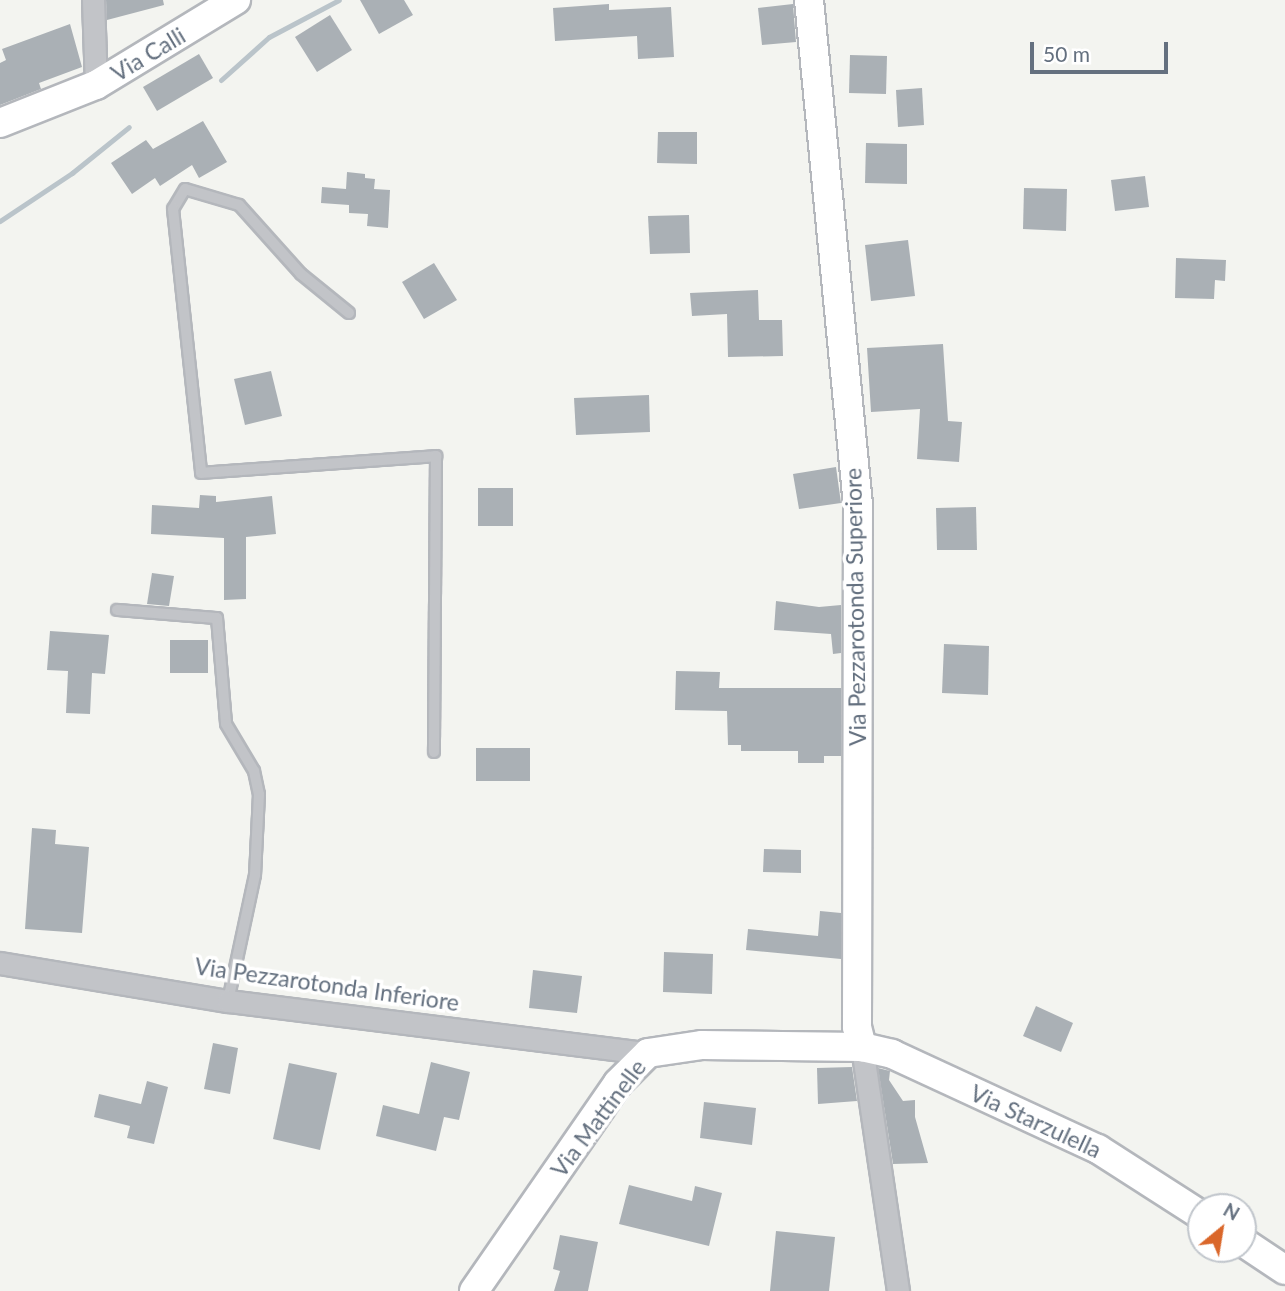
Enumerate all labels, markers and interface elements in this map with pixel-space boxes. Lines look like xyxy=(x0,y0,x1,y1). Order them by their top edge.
street label: Via Calli xyxy=(106,21,190,87)
scale bar xyxy=(1033,28,1171,72)
text: 50 m xyxy=(1043,41,1090,66)
street label: Via Pezzarotonda Superiore xyxy=(839,468,871,746)
street label: Via Pezzarotonda Inferiore xyxy=(193,952,461,1016)
street label: Via Mattinelle xyxy=(545,1054,651,1182)
street label: Via Starzulella xyxy=(966,1079,1106,1163)
north arrow xyxy=(1187,1193,1257,1263)
text: N xyxy=(1220,1197,1244,1225)

